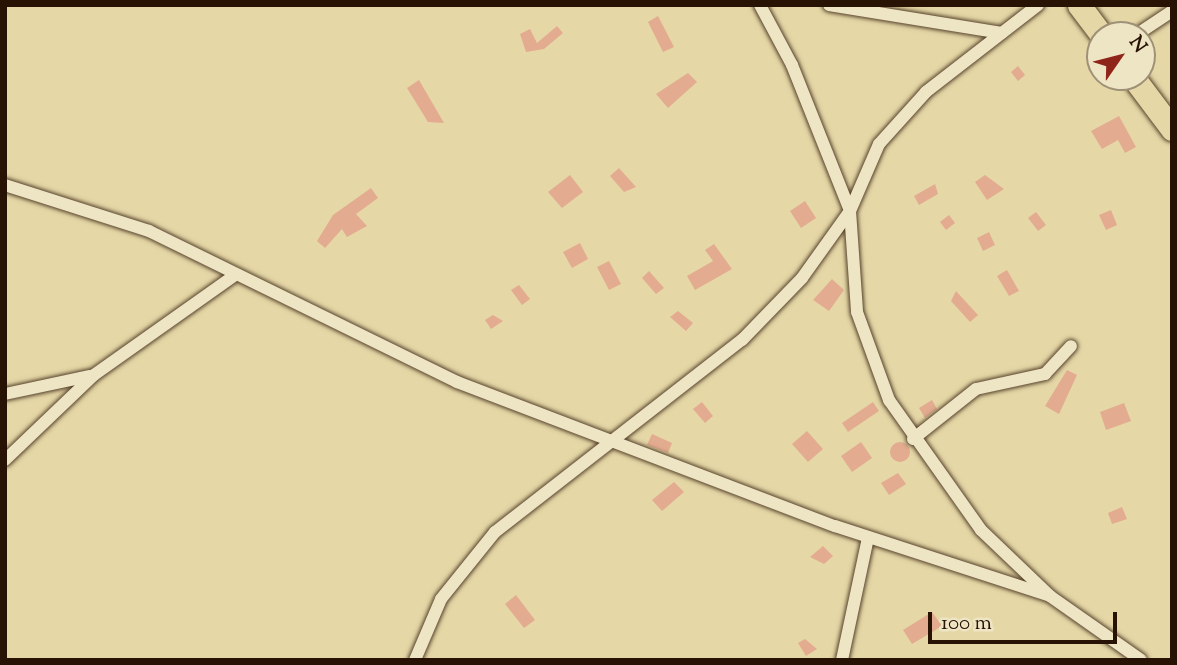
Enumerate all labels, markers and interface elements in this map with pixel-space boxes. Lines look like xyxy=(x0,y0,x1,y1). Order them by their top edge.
north arrow xyxy=(1086,21,1156,91)
text: N xyxy=(1122,31,1152,59)
scale bar xyxy=(932,598,1121,642)
text: 100 m xyxy=(941,609,992,639)

